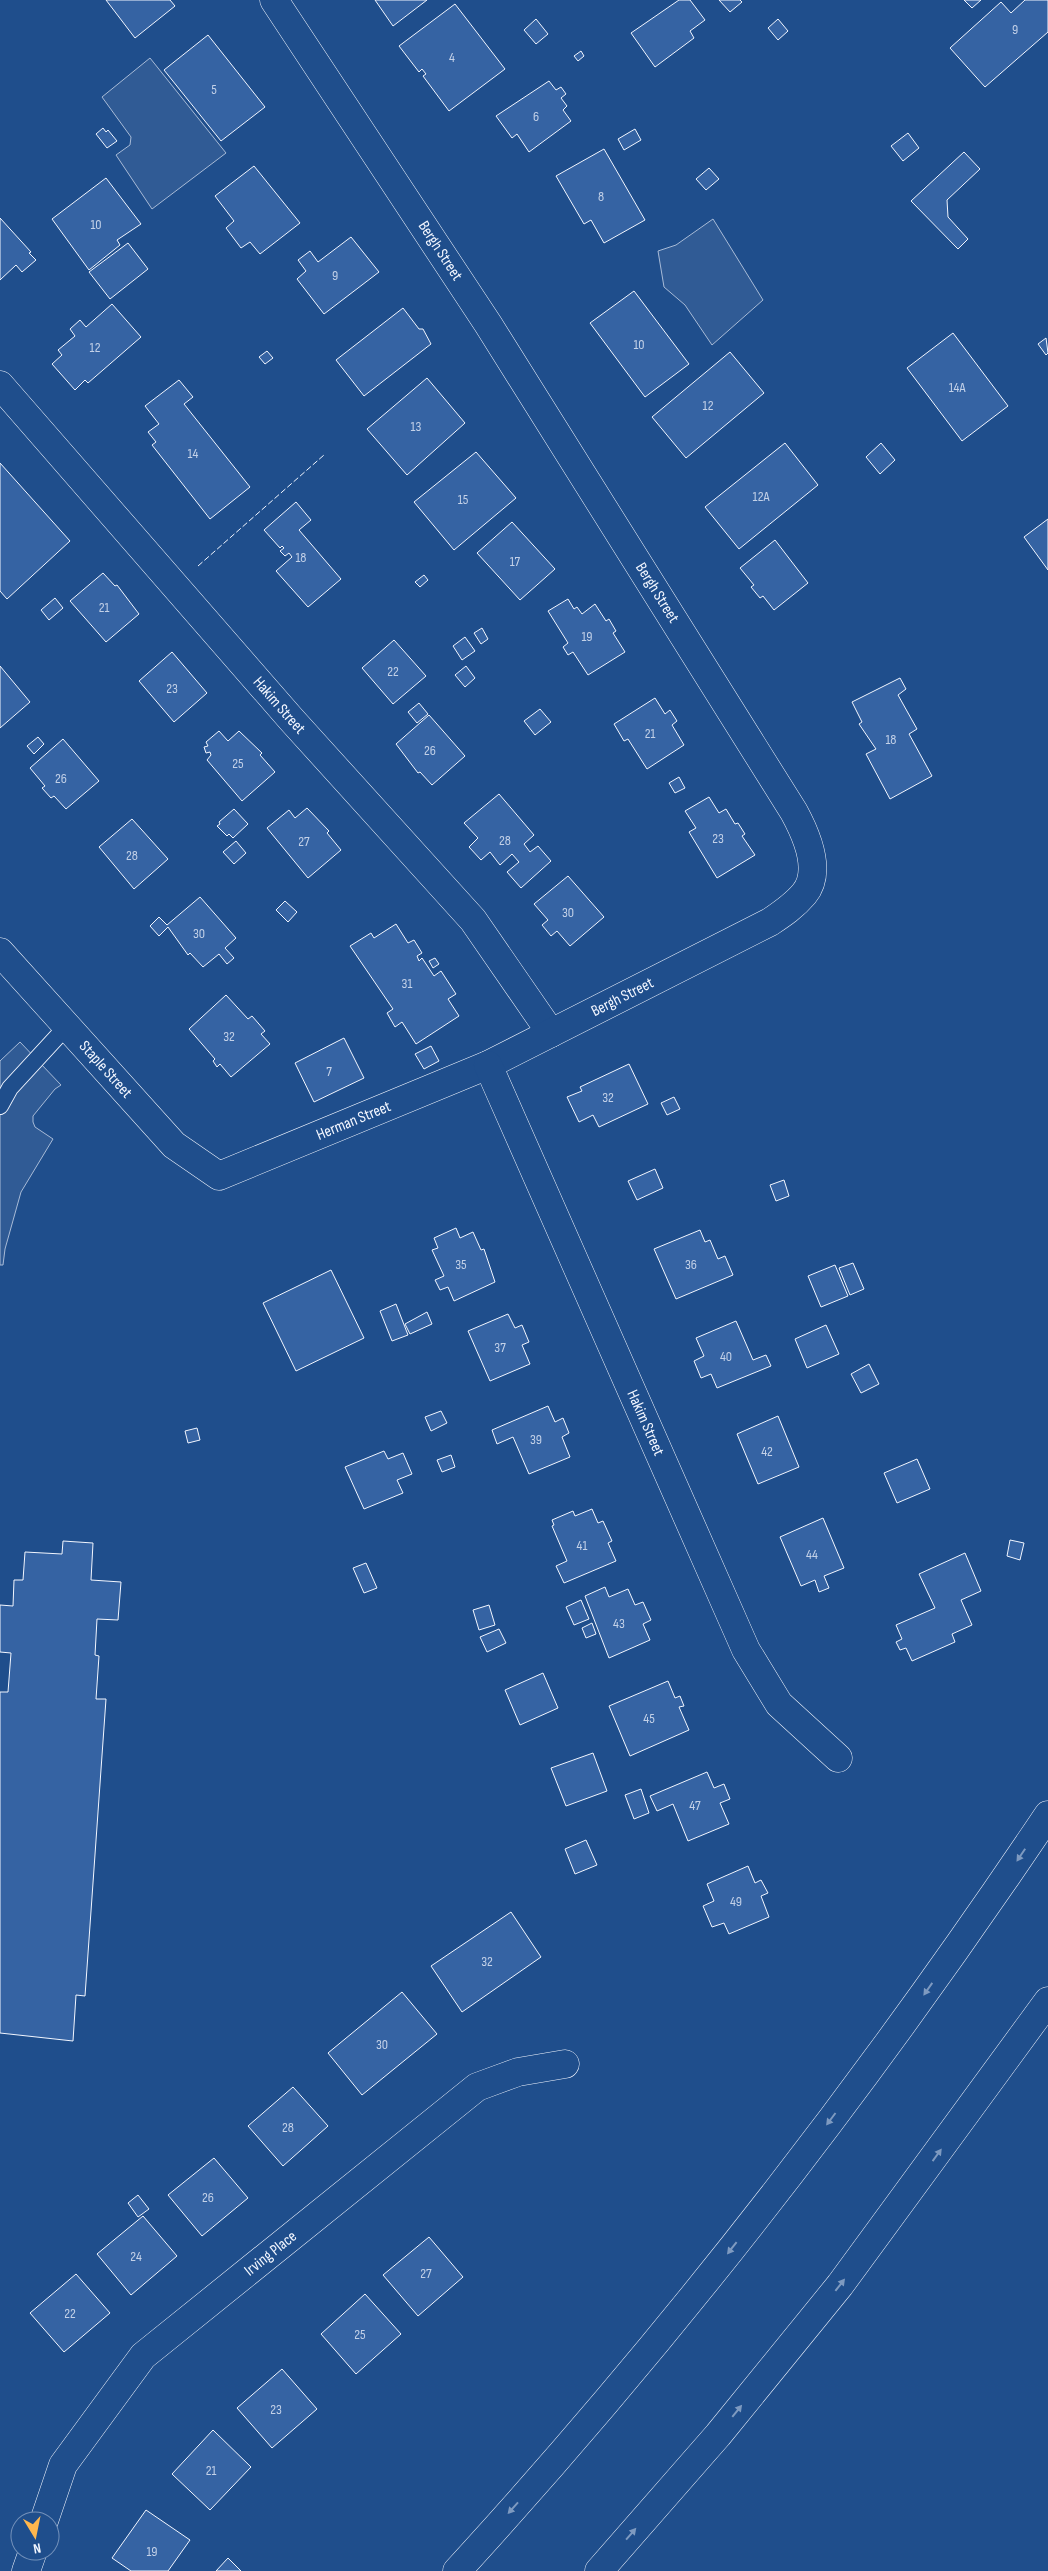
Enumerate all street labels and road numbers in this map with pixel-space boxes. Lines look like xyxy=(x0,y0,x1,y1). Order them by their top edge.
street label: Bergh Street xyxy=(414,218,466,284)
street label: Bergh Street xyxy=(631,559,683,627)
street label: Hakim Street xyxy=(249,673,310,738)
street label: Bergh Street xyxy=(588,973,657,1021)
street label: Staple Street xyxy=(75,1037,136,1102)
street label: Herman Street xyxy=(313,1097,394,1144)
street label: Hakim Street xyxy=(623,1387,669,1459)
street label: Irving Place xyxy=(240,2227,300,2280)

